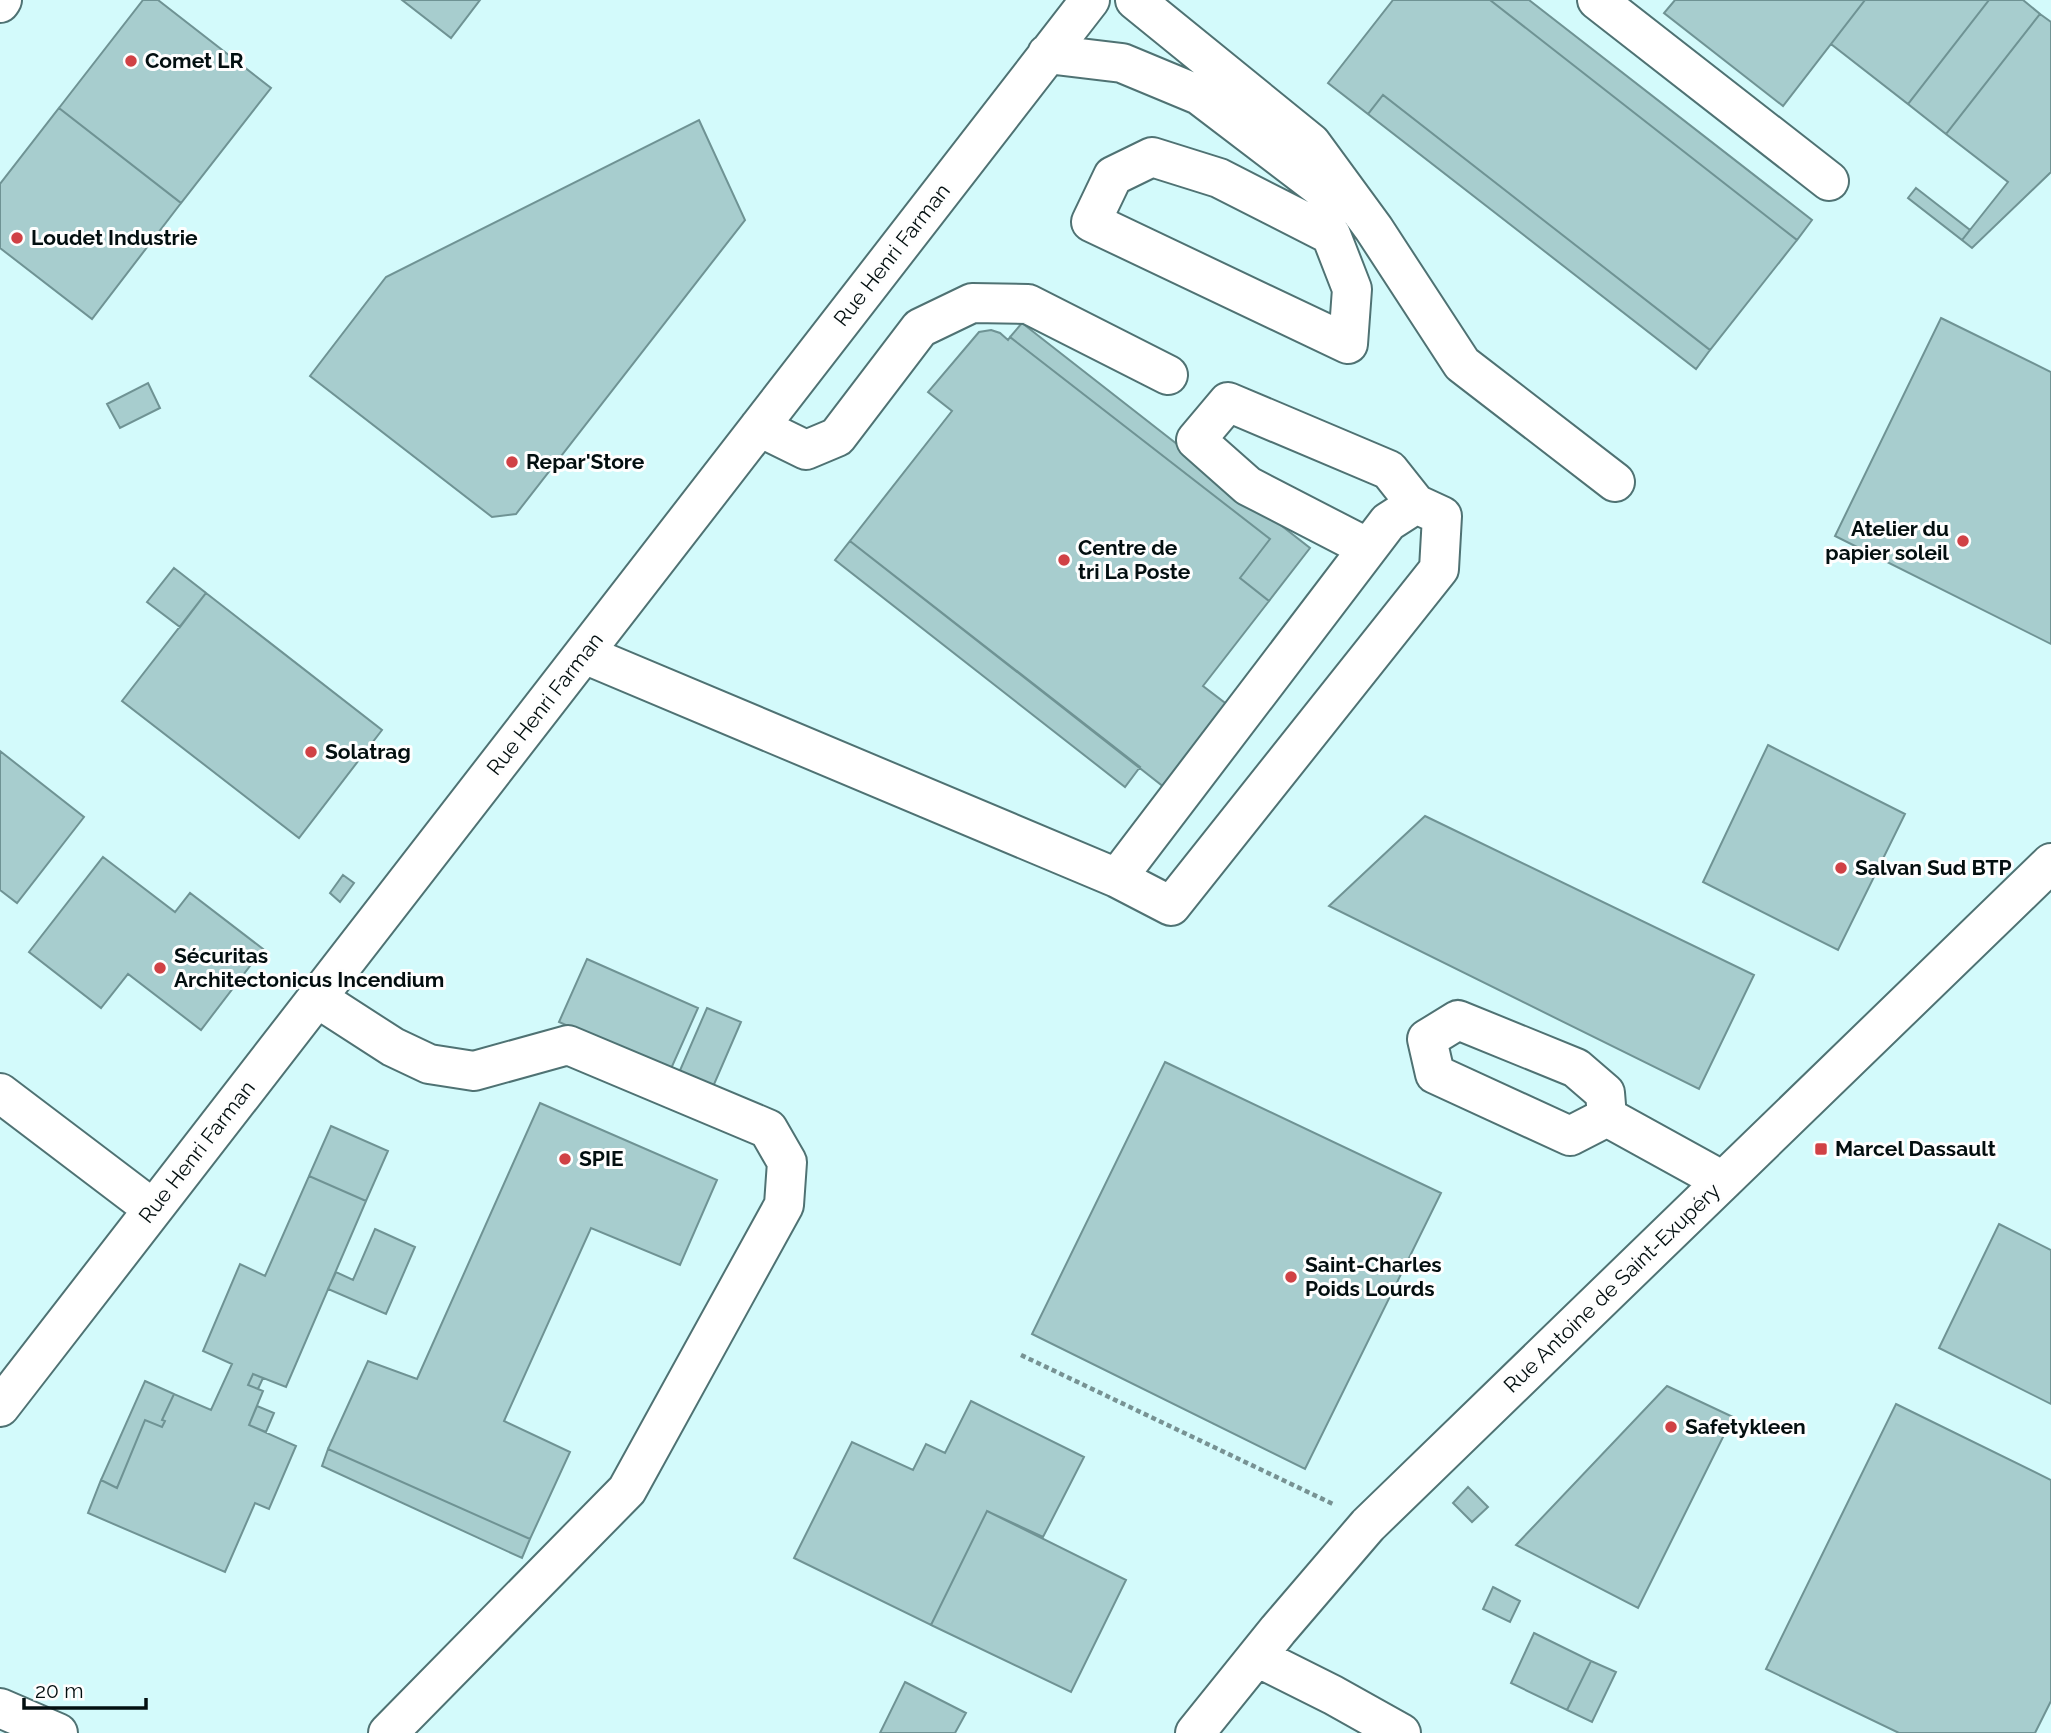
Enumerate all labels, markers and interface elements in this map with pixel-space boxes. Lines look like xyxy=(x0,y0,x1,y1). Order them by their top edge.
place label: Comet LR xyxy=(145,48,243,73)
marker: Comet LR xyxy=(123,53,139,69)
street label: Rue Henri Farman xyxy=(828,179,955,331)
place label: Loudet Industrie xyxy=(31,225,198,250)
marker: Loudet Industrie xyxy=(9,230,25,246)
place label: Repar'Store xyxy=(526,449,645,474)
marker: Repar'Store xyxy=(504,454,520,470)
place label: Atelier du papier soleil xyxy=(1825,516,1949,565)
marker: Atelier du papier soleil xyxy=(1955,533,1971,549)
place label: Centre de tri La Poste xyxy=(1078,535,1191,584)
marker: Centre de tri La Poste xyxy=(1056,552,1072,568)
street label: Rue Henri Farman xyxy=(481,628,608,780)
place label: Solatrag xyxy=(325,739,411,764)
marker: Solatrag xyxy=(303,744,319,760)
place label: Salvan Sud BTP xyxy=(1855,855,2012,880)
marker: Salvan Sud BTP xyxy=(1833,860,1849,876)
place label: Sécuritas Architectonicus Incendium xyxy=(174,943,444,992)
marker: Sécuritas Architectonicus Incendium xyxy=(152,960,168,976)
street label: Rue Henri Farman xyxy=(133,1076,260,1228)
place label: Marcel Dassault xyxy=(1835,1136,1996,1161)
marker: Marcel Dassault xyxy=(1813,1141,1829,1157)
place label: SPIE xyxy=(579,1146,624,1171)
marker: SPIE xyxy=(557,1151,573,1167)
street label: Rue Antoine de Saint-Exupéry xyxy=(1498,1178,1725,1398)
place label: Saint-Charles Poids Lourds xyxy=(1305,1252,1442,1301)
marker: Saint-Charles Poids Lourds xyxy=(1283,1269,1299,1285)
place label: Safetykleen xyxy=(1685,1414,1806,1439)
marker: Safetykleen xyxy=(1663,1419,1679,1435)
scale bar xyxy=(24,1666,147,1710)
text: 20 m xyxy=(35,1678,83,1703)

